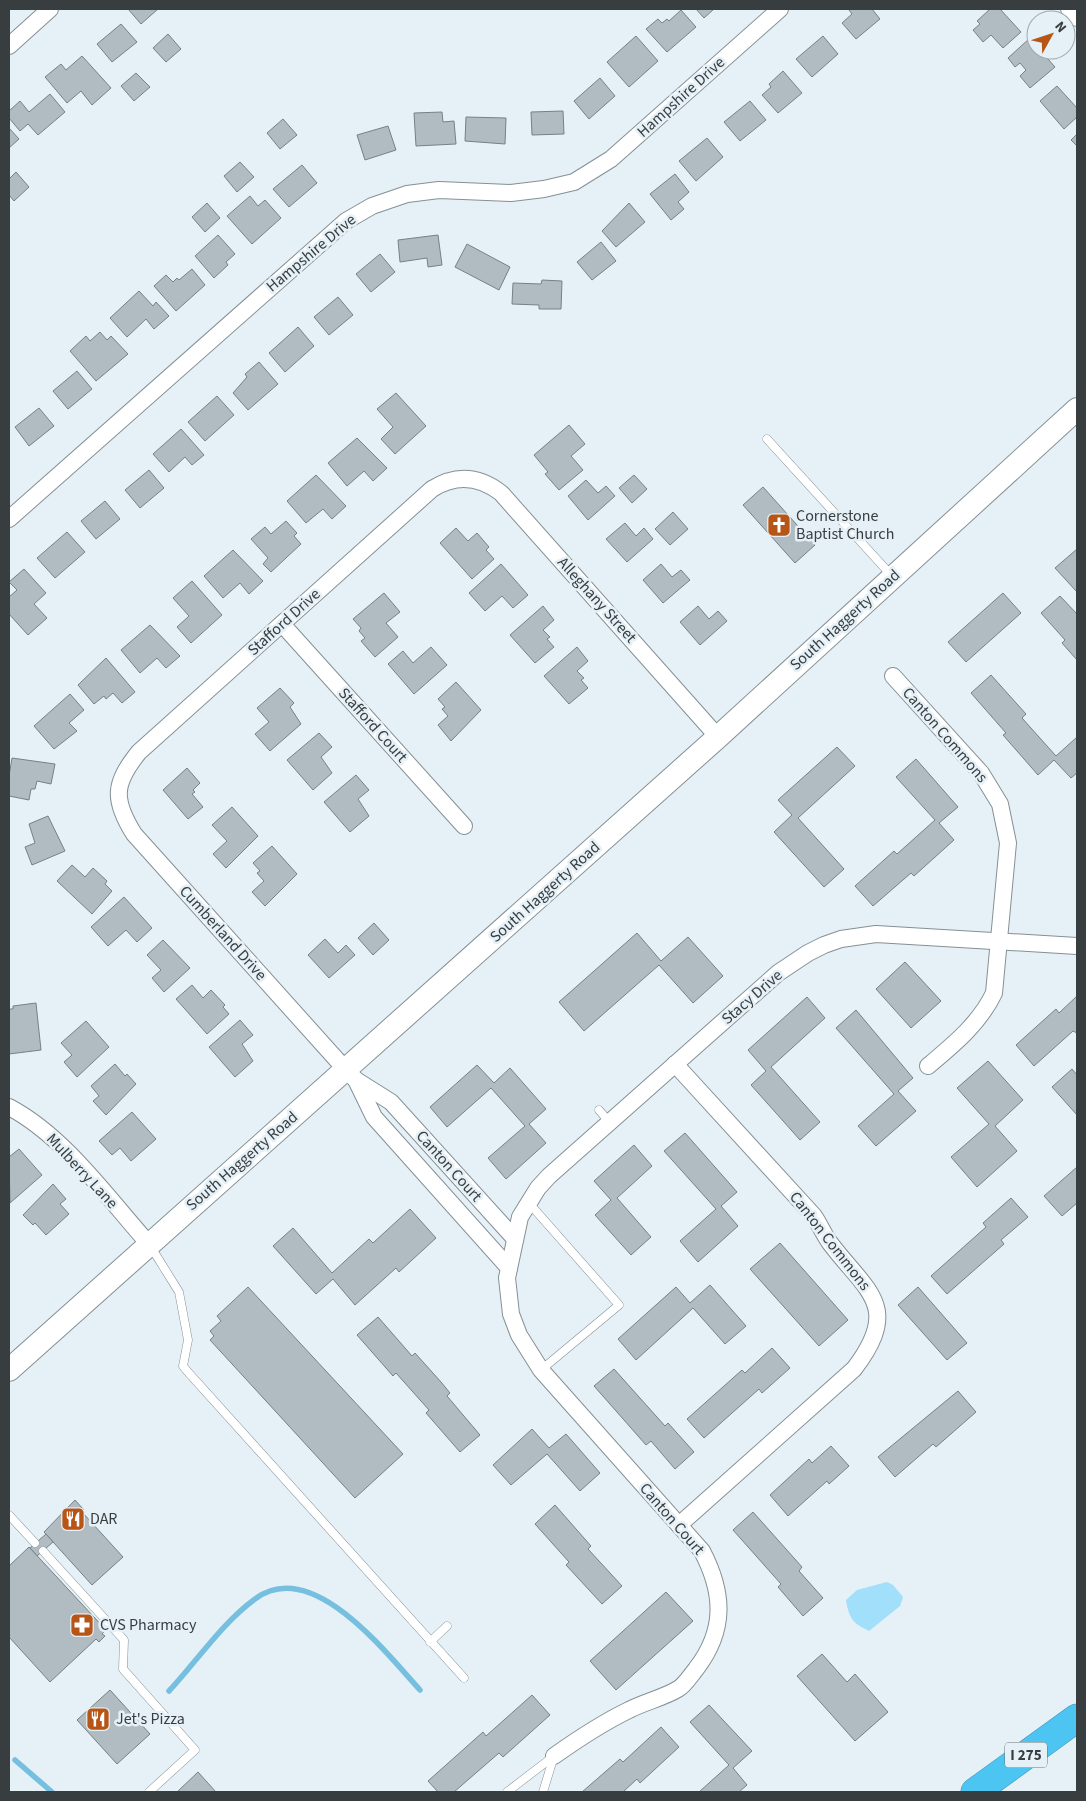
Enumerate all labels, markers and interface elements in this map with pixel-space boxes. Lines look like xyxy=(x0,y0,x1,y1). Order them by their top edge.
north arrow xyxy=(1026,10,1076,60)
text: N xyxy=(1050,17,1071,37)
street label: Hampshire Drive xyxy=(632,52,730,142)
street label: Hampshire Drive xyxy=(261,209,361,297)
place label: Cornerstone Baptist Church xyxy=(796,505,894,545)
church icon: Cornerstone Baptist Church xyxy=(766,512,792,538)
street label: Alleghany Street xyxy=(552,552,642,648)
street label: South Haggerty Road xyxy=(785,564,905,676)
street label: Stafford Drive xyxy=(243,583,325,661)
street label: Canton Commons xyxy=(897,682,993,788)
street label: Stafford Court xyxy=(333,683,413,768)
street label: South Haggerty Road xyxy=(485,836,605,948)
street label: Cumberland Drive xyxy=(174,881,272,985)
street label: Stacy Drive xyxy=(717,964,787,1030)
street label: South Haggerty Road xyxy=(181,1106,303,1216)
street label: Canton Court xyxy=(411,1125,487,1207)
street label: Mulberry Lane xyxy=(41,1128,123,1214)
street label: Canton Commons xyxy=(784,1187,876,1295)
street label: Canton Court xyxy=(634,1478,710,1560)
restaurant icon: DAR xyxy=(60,1506,86,1532)
place label: DAR xyxy=(90,1508,117,1530)
pharmacy icon: CVS Pharmacy xyxy=(69,1612,95,1638)
place label: CVS Pharmacy xyxy=(100,1614,197,1636)
restaurant icon: Jet's Pizza xyxy=(85,1706,111,1732)
place label: Jet's Pizza xyxy=(116,1708,185,1730)
road number: I 275 xyxy=(1005,1742,1047,1768)

